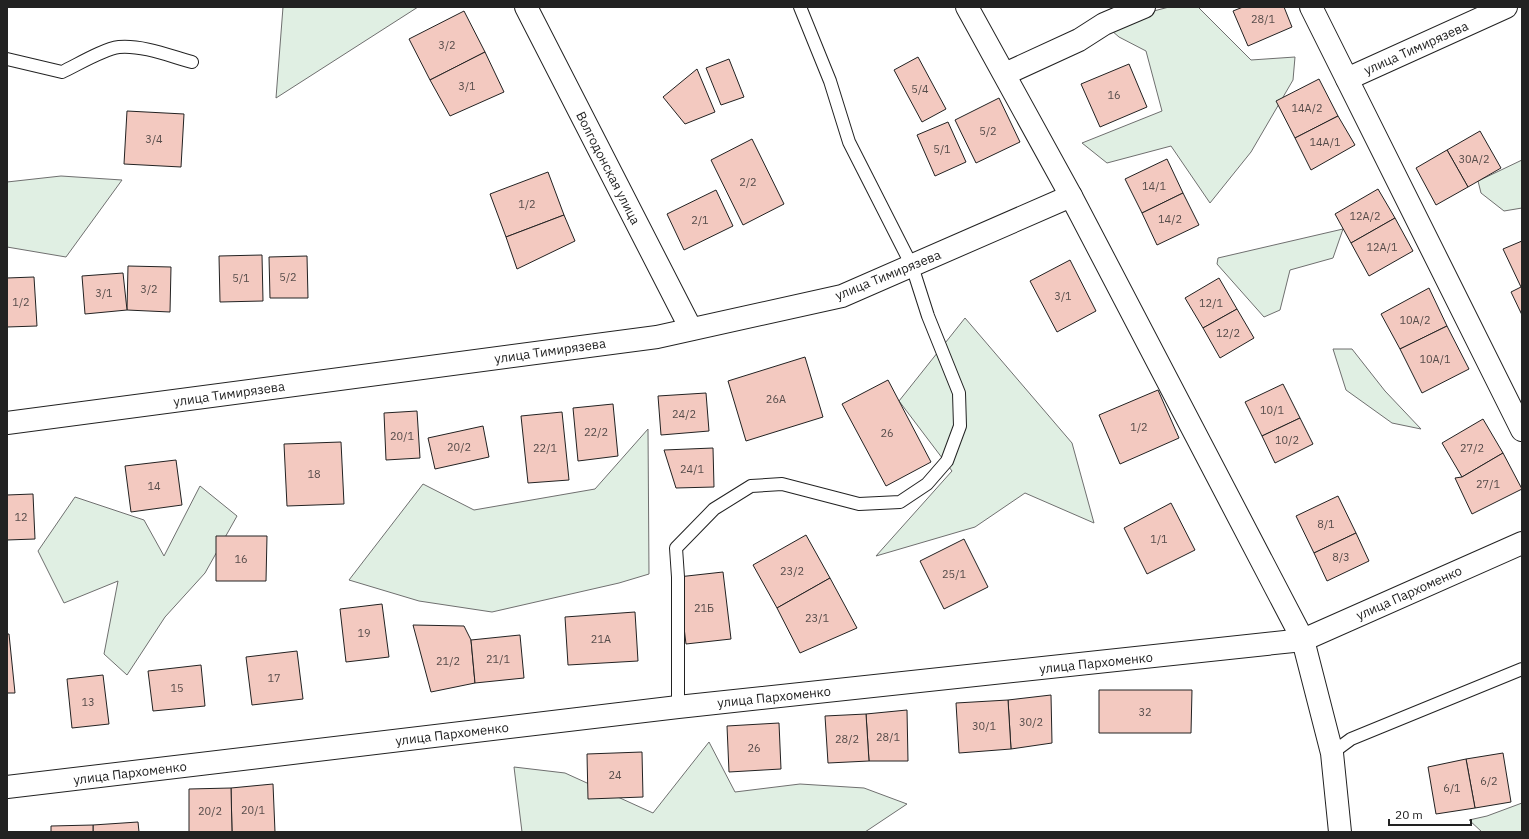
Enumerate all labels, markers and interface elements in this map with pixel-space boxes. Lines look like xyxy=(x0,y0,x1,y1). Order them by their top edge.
house number: 28/1 xyxy=(1251,12,1275,26)
street label: улица Тимирязева xyxy=(1361,17,1471,79)
house number: 3/2 xyxy=(438,38,456,52)
house number: 3/1 xyxy=(458,79,476,93)
house number: 5/4 xyxy=(911,82,929,96)
house number: 16 xyxy=(1107,88,1121,102)
house number: 14А/2 xyxy=(1291,101,1323,115)
street label: Волгодонская улица xyxy=(572,108,644,228)
house number: 5/2 xyxy=(979,124,997,138)
house number: 3/4 xyxy=(145,132,163,146)
house number: 14А/1 xyxy=(1309,135,1341,149)
house number: 5/1 xyxy=(933,142,951,156)
house number: 30А/2 xyxy=(1458,152,1490,166)
house number: 2/2 xyxy=(739,175,757,189)
house number: 14/1 xyxy=(1142,179,1166,193)
house number: 1/2 xyxy=(518,197,536,211)
house number: 12А/2 xyxy=(1349,209,1381,223)
house number: 14/2 xyxy=(1158,212,1182,226)
house number: 2/1 xyxy=(691,213,709,227)
house number: 12А/1 xyxy=(1366,240,1398,254)
street label: улица Тимирязева xyxy=(833,246,943,304)
house number: 5/2 xyxy=(279,270,297,284)
house number: 5/1 xyxy=(232,271,250,285)
house number: 3/2 xyxy=(140,282,158,296)
house number: 3/1 xyxy=(95,286,113,300)
house number: 3/1 xyxy=(1054,289,1072,303)
house number: 1/2 xyxy=(12,295,30,309)
house number: 12/1 xyxy=(1199,296,1223,310)
house number: 10А/2 xyxy=(1399,313,1431,327)
house number: 12/2 xyxy=(1216,326,1240,340)
street label: улица Тимирязева xyxy=(493,335,607,367)
house number: 10А/1 xyxy=(1419,352,1451,366)
street label: улица Тимирязева xyxy=(172,378,286,410)
house number: 26А xyxy=(766,392,786,406)
house number: 10/1 xyxy=(1260,403,1284,417)
house number: 24/2 xyxy=(672,407,696,421)
house number: 1/2 xyxy=(1130,420,1148,434)
house number: 22/2 xyxy=(584,425,608,439)
house number: 26 xyxy=(880,426,894,440)
house number: 20/1 xyxy=(390,429,414,443)
house number: 10/2 xyxy=(1275,433,1299,447)
house number: 20/2 xyxy=(447,440,471,454)
house number: 22/1 xyxy=(533,441,557,455)
house number: 27/2 xyxy=(1460,441,1484,455)
house number: 24/1 xyxy=(680,462,704,476)
house number: 18 xyxy=(307,467,321,481)
house number: 27/1 xyxy=(1476,477,1500,491)
house number: 14 xyxy=(147,479,161,493)
house number: 12 xyxy=(14,510,28,524)
house number: 8/1 xyxy=(1317,517,1335,531)
house number: 1/1 xyxy=(1150,532,1168,546)
house number: 8/3 xyxy=(1332,550,1350,564)
house number: 16 xyxy=(234,552,248,566)
street label: улица Пархоменко xyxy=(1353,562,1465,624)
house number: 23/2 xyxy=(780,564,804,578)
house number: 25/1 xyxy=(942,567,966,581)
house number: 21Б xyxy=(694,601,714,615)
house number: 23/1 xyxy=(805,611,829,625)
house number: 19 xyxy=(357,626,371,640)
house number: 21А xyxy=(591,632,611,646)
street label: улица Пархоменко xyxy=(1038,649,1154,677)
house number: 21/1 xyxy=(486,652,510,666)
house number: 21/2 xyxy=(436,654,460,668)
house number: 17 xyxy=(267,671,281,685)
house number: 15 xyxy=(170,681,184,695)
street label: улица Пархоменко xyxy=(716,683,832,711)
house number: 13 xyxy=(81,695,95,709)
house number: 32 xyxy=(1138,705,1152,719)
house number: 30/2 xyxy=(1019,715,1043,729)
street label: улица Пархоменко xyxy=(394,719,510,749)
house number: 30/1 xyxy=(972,719,996,733)
house number: 28/1 xyxy=(876,730,900,744)
house number: 28/2 xyxy=(835,732,859,746)
house number: 26 xyxy=(747,741,761,755)
street label: улица Пархоменко xyxy=(72,758,188,788)
house number: 24 xyxy=(608,768,622,782)
house number: 6/2 xyxy=(1480,774,1498,788)
house number: 6/1 xyxy=(1443,781,1461,795)
scale bar xyxy=(1389,801,1471,827)
house number: 20/1 xyxy=(241,803,265,817)
house number: 20/2 xyxy=(198,804,222,818)
text: 20 m xyxy=(1395,807,1423,822)

